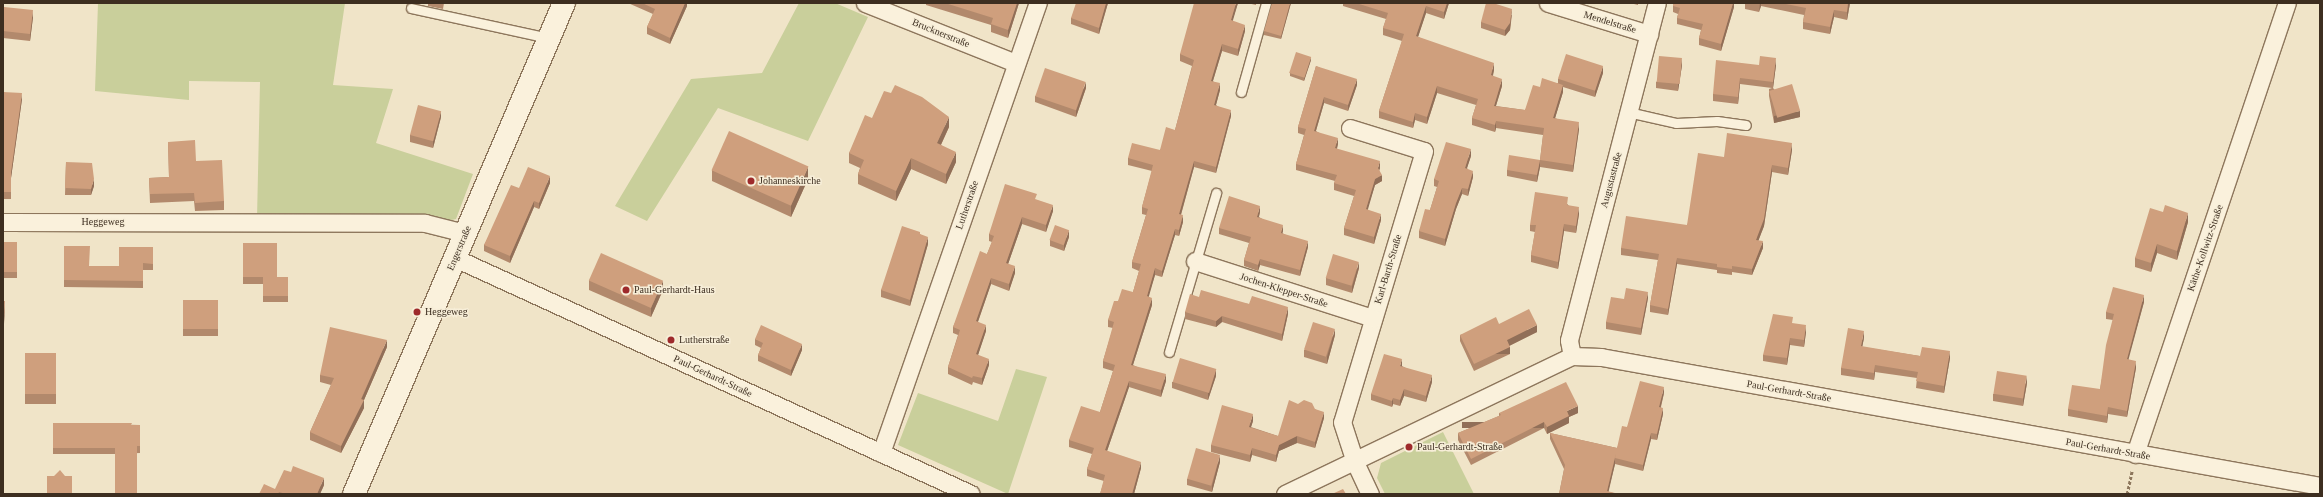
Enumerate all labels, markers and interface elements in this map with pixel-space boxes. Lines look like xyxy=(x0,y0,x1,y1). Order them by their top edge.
street label: Mendelstraße xyxy=(1582,8,1638,36)
street label: Brucknerstraße xyxy=(910,16,972,50)
street label: Augustastraße xyxy=(1598,151,1624,209)
place label: Johanneskirche xyxy=(759,175,821,187)
marker: Johanneskirche xyxy=(746,176,756,186)
street label: Lutherstraße xyxy=(953,179,981,231)
street label: Käthe-Kollwitz-Straße xyxy=(2185,203,2225,293)
street label: Heggeweg xyxy=(82,216,124,228)
street label: Engerstraße xyxy=(444,224,474,272)
street label: Karl-Barth-Straße xyxy=(1372,233,1404,305)
street label: Jochen-Klepper-Straße xyxy=(1238,270,1330,310)
place label: Paul-Gerhardt-Haus xyxy=(634,284,715,296)
marker: Paul-Gerhardt-Haus xyxy=(621,285,631,295)
place label: Heggeweg xyxy=(425,306,468,318)
marker: Heggeweg xyxy=(412,307,422,317)
place label: Lutherstraße xyxy=(679,334,730,346)
marker: Lutherstraße xyxy=(666,335,676,345)
street label: Paul-Gerhardt-Straße xyxy=(672,352,754,400)
street label: Paul-Gerhardt-Straße xyxy=(1746,378,1832,404)
street label: Paul-Gerhardt-Straße xyxy=(2065,436,2151,462)
place label: Paul-Gerhardt-Straße xyxy=(1417,441,1503,453)
marker: Paul-Gerhardt-Straße xyxy=(1404,442,1414,452)

